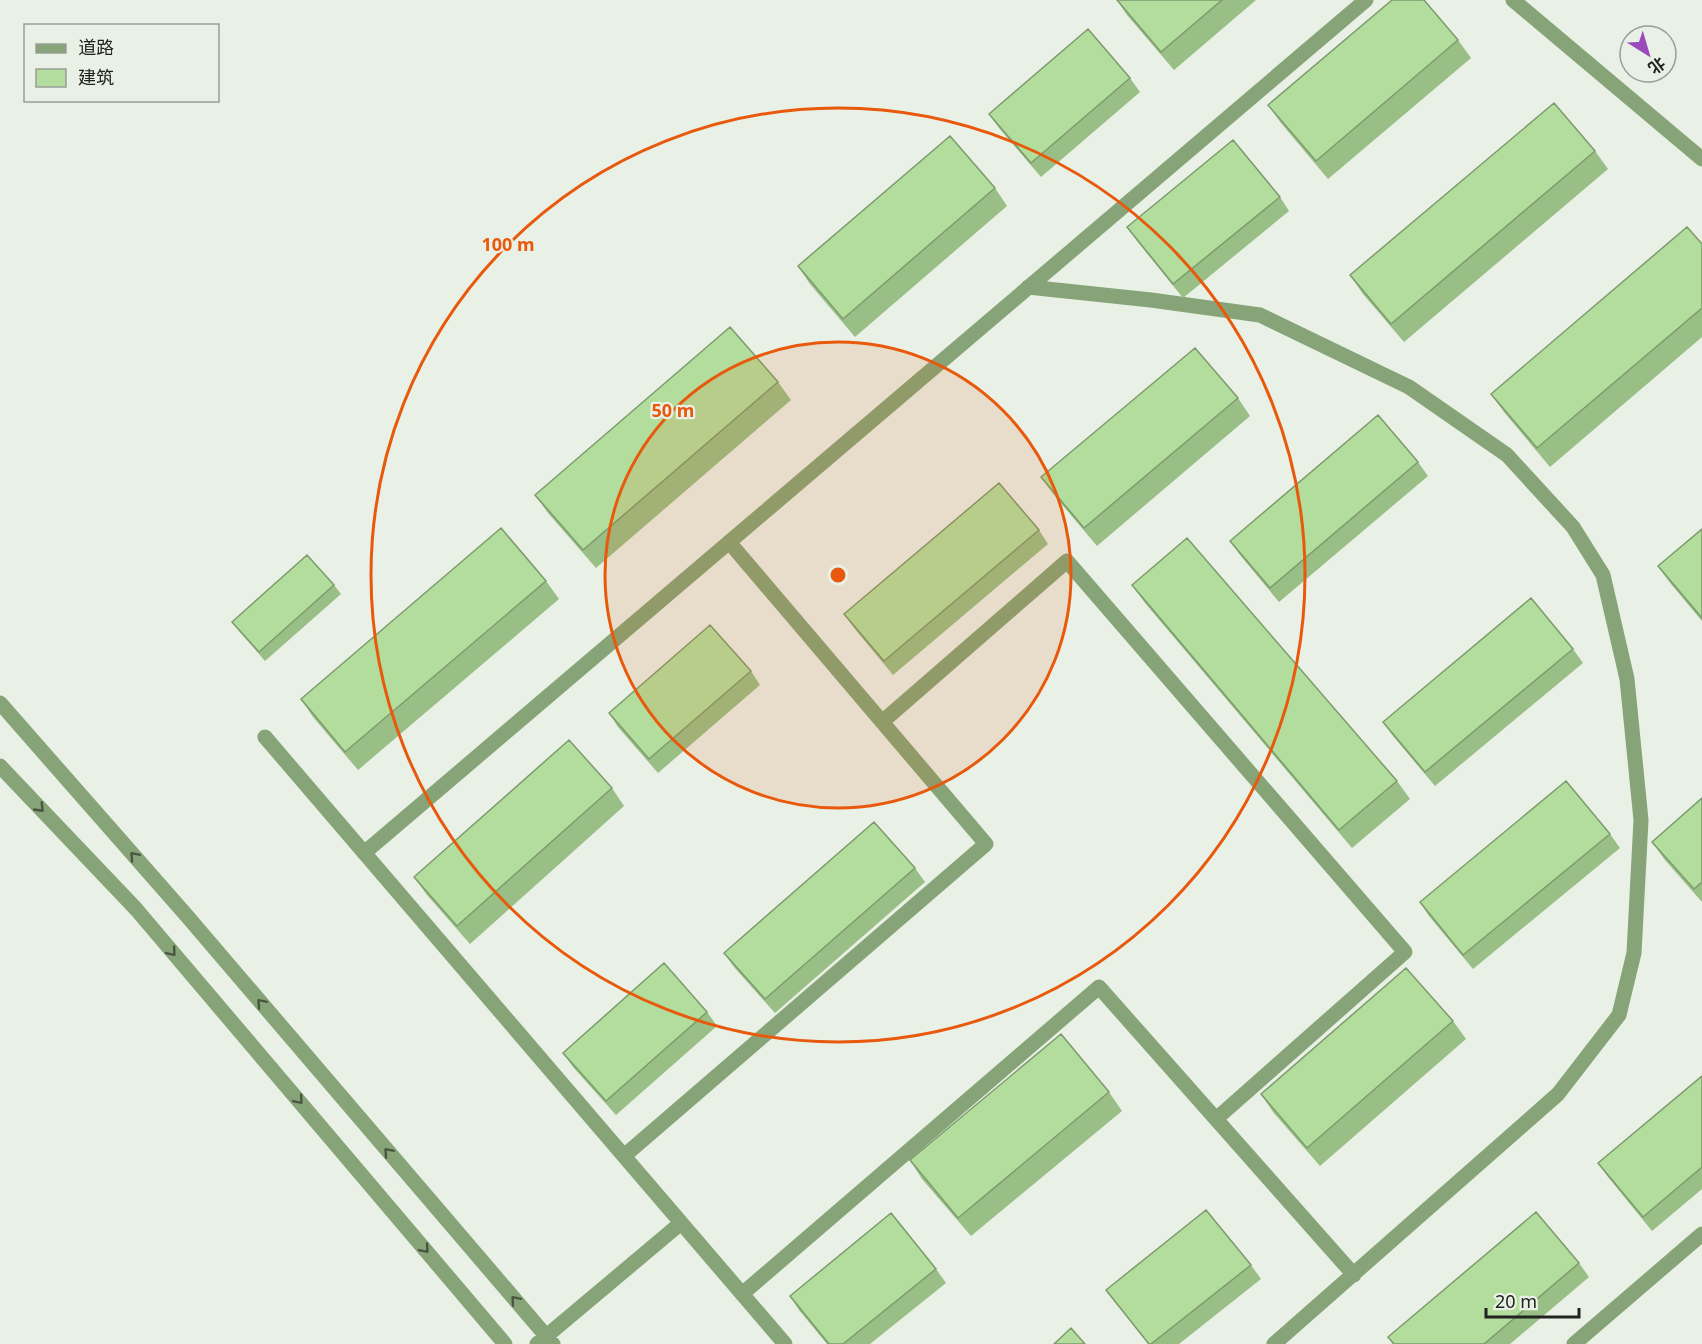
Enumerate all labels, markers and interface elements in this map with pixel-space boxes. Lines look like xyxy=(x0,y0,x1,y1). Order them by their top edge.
legend xyxy=(24,24,219,102)
north arrow xyxy=(1618,24,1678,84)
text: 道路 xyxy=(78,35,114,59)
text: 北 xyxy=(1644,52,1670,80)
text: 建筑 xyxy=(78,65,114,89)
text: 100 m xyxy=(481,232,535,256)
text: 50 m xyxy=(652,398,694,422)
centre of rings xyxy=(828,565,848,585)
one-way arrow xyxy=(33,801,44,812)
one-way arrow xyxy=(130,852,141,863)
one-way arrow xyxy=(165,945,176,956)
one-way arrow xyxy=(258,999,269,1010)
one-way arrow xyxy=(291,1093,302,1104)
one-way arrow xyxy=(384,1148,395,1159)
one-way arrow xyxy=(417,1242,428,1253)
scale bar xyxy=(1486,1281,1579,1319)
text: 20 m xyxy=(1495,1289,1537,1313)
one-way arrow xyxy=(511,1296,522,1307)

